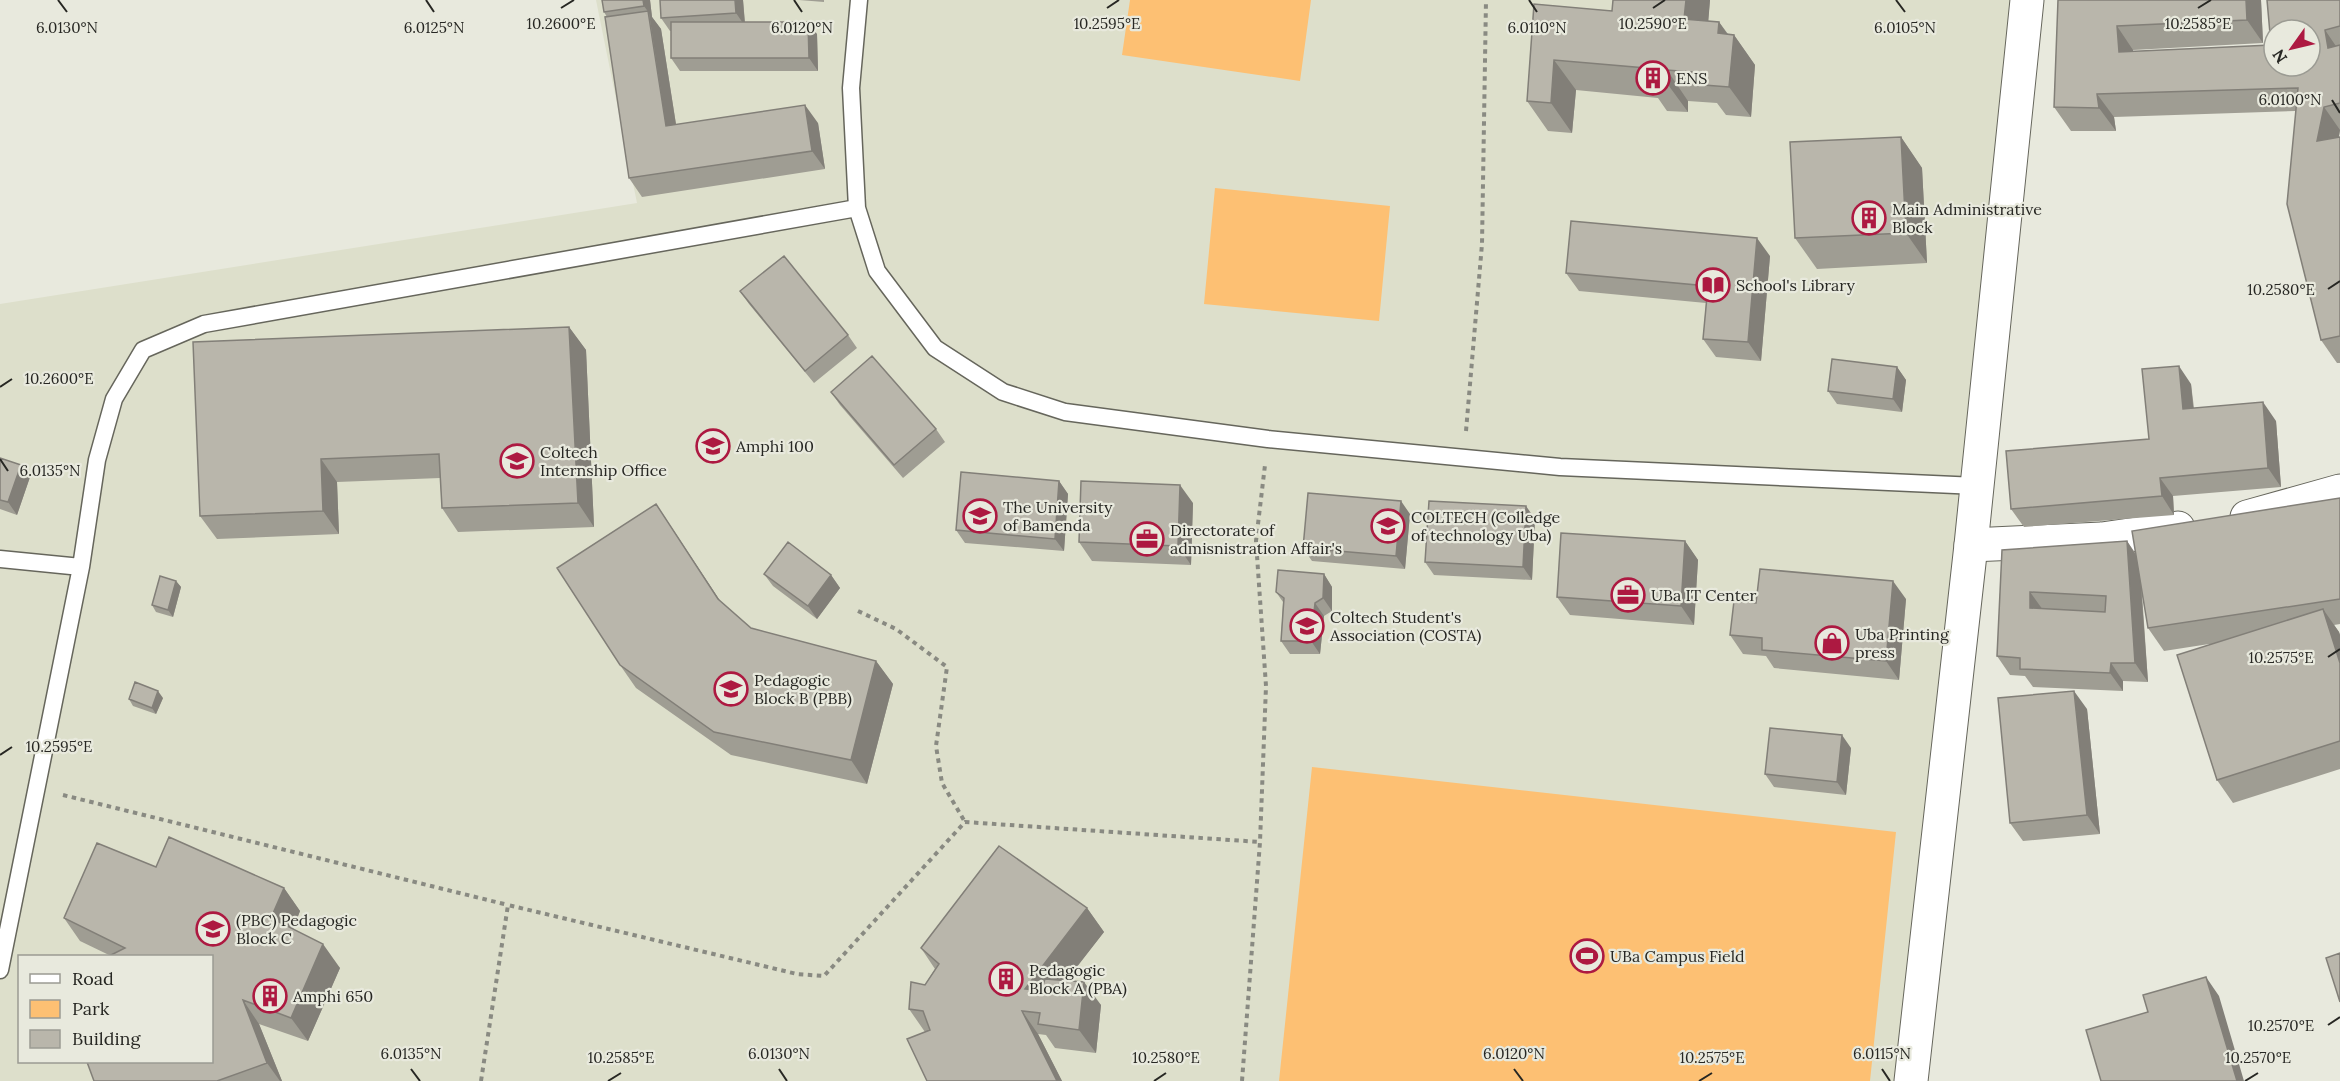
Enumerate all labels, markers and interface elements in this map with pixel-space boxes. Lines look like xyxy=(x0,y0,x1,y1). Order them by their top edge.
text: 10.2600°E xyxy=(527,14,596,33)
text: 10.2595°E xyxy=(1074,14,1140,33)
text: 10.2590°E xyxy=(1619,14,1687,33)
text: 10.2585°E xyxy=(2165,14,2231,33)
text: 6.0130°N xyxy=(36,18,98,37)
text: 6.0125°N xyxy=(404,18,464,37)
text: 6.0120°N xyxy=(771,18,833,37)
text: 6.0110°N xyxy=(1507,18,1567,37)
text: 6.0105°N xyxy=(1874,18,1936,37)
north arrow xyxy=(2262,18,2322,78)
text: N xyxy=(2268,46,2291,67)
building icon: ENS xyxy=(1635,60,1671,96)
place label: ENS xyxy=(1676,68,1707,88)
text: 6.0100°N xyxy=(2258,90,2322,109)
place label: Main Administrative Block xyxy=(1892,199,2042,237)
building icon: Main Administrative Block xyxy=(1851,200,1887,236)
library icon: School's Library xyxy=(1695,267,1731,303)
place label: School's Library xyxy=(1736,275,1856,295)
text: 10.2580°E xyxy=(2247,280,2315,299)
text: 10.2600°E xyxy=(25,369,94,388)
school or university icon: Amphi 100 xyxy=(695,428,731,464)
place label: Amphi 100 xyxy=(735,436,814,456)
place label: Coltech Internship Office xyxy=(540,442,667,480)
school or university icon: Coltech Internship Office xyxy=(499,443,535,479)
text: 6.0135°N xyxy=(20,461,80,480)
place label: The University of Bamenda xyxy=(1003,497,1113,535)
school or university icon: The University of Bamenda xyxy=(962,498,998,534)
place label: COLTECH (Colledge of technology Uba) xyxy=(1411,507,1561,546)
school or university icon: COLTECH (Colledge of technology Uba) xyxy=(1370,508,1406,544)
place label: Directorate of admisnistration Affair's xyxy=(1170,520,1342,558)
office icon: Directorate of admisnistration Affair's xyxy=(1129,521,1165,557)
office icon: UBa IT Center xyxy=(1610,577,1646,613)
place label: UBa IT Center xyxy=(1651,585,1757,605)
place label: Coltech Student's Association (COSTA) xyxy=(1329,607,1481,646)
school or university icon: Coltech Student's Association (COSTA) xyxy=(1289,608,1325,644)
place label: Uba Printing press xyxy=(1855,624,1950,662)
shop icon: Uba Printing press xyxy=(1814,625,1850,661)
text: 10.2575°E xyxy=(2249,648,2313,667)
place label: Pedagogic Block B (PBB) xyxy=(754,670,852,709)
school or university icon: Pedagogic Block B (PBB) xyxy=(713,671,749,707)
text: 10.2595°E xyxy=(26,737,92,756)
place label: (PBC) Pedagogic Block C xyxy=(236,910,357,948)
school or university icon: (PBC) Pedagogic Block C xyxy=(195,911,231,947)
sports icon: UBa Campus Field xyxy=(1569,938,1605,974)
place label: UBa Campus Field xyxy=(1610,946,1745,966)
legend xyxy=(18,955,213,1063)
place label: Pedagogic Block A (PBA) xyxy=(1029,960,1127,999)
building icon: Pedagogic Block A (PBA) xyxy=(988,961,1024,997)
text: Road xyxy=(72,967,114,990)
building icon: Amphi 650 xyxy=(252,978,288,1014)
place label: Amphi 650 xyxy=(292,986,373,1006)
text: Park xyxy=(72,997,110,1020)
text: 10.2570°E xyxy=(2248,1016,2314,1035)
text: Building xyxy=(72,1027,142,1050)
text: 6.0135°N xyxy=(381,1044,441,1063)
text: 6.0130°N xyxy=(748,1044,810,1063)
text: 6.0120°N xyxy=(1483,1044,1545,1063)
text: 6.0115°N xyxy=(1853,1044,1911,1063)
text: 10.2585°E xyxy=(588,1048,654,1067)
text: 10.2580°E xyxy=(1132,1048,1200,1067)
text: 10.2575°E xyxy=(1680,1048,1744,1067)
text: 10.2570°E xyxy=(2225,1048,2291,1067)

